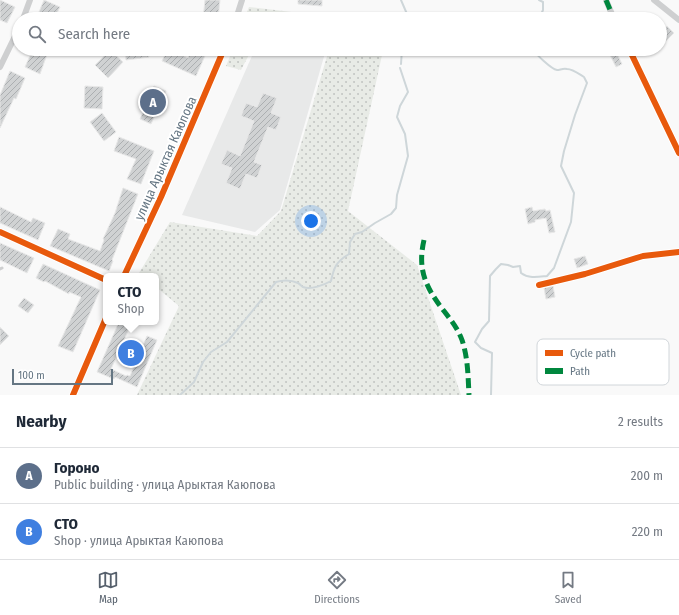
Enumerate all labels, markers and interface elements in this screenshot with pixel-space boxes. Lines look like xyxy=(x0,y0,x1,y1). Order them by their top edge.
search box xyxy=(12,12,667,56)
icon: search xyxy=(26,23,48,45)
text: Search here xyxy=(58,25,130,43)
pin: A xyxy=(140,87,166,117)
street label: улица Арыктая Каюпова xyxy=(131,94,200,222)
your location xyxy=(301,211,321,231)
popup xyxy=(103,273,159,325)
text: СТО xyxy=(117,283,141,301)
text: Shop xyxy=(117,301,145,316)
pin: B xyxy=(118,338,144,368)
legend xyxy=(537,339,669,385)
text: Cycle path xyxy=(570,347,616,360)
text: Path xyxy=(570,365,590,378)
scale bar xyxy=(12,367,113,386)
text: 100 m xyxy=(18,369,45,382)
text: Nearby xyxy=(16,411,67,432)
text: 2 results xyxy=(618,414,663,429)
text: Гороно xyxy=(54,459,100,477)
text: A xyxy=(25,468,33,483)
text: 200 m xyxy=(631,468,663,483)
text: Public building · улица Арыктая Каюпова xyxy=(54,477,276,492)
text: СТО xyxy=(54,515,78,533)
text: B xyxy=(25,524,33,539)
text: 220 m xyxy=(632,524,663,539)
text: Shop · улица Арыктая Каюпова xyxy=(54,533,224,548)
tab: Map xyxy=(97,569,119,606)
tab: Directions xyxy=(314,569,360,606)
tab: Saved xyxy=(555,569,582,606)

